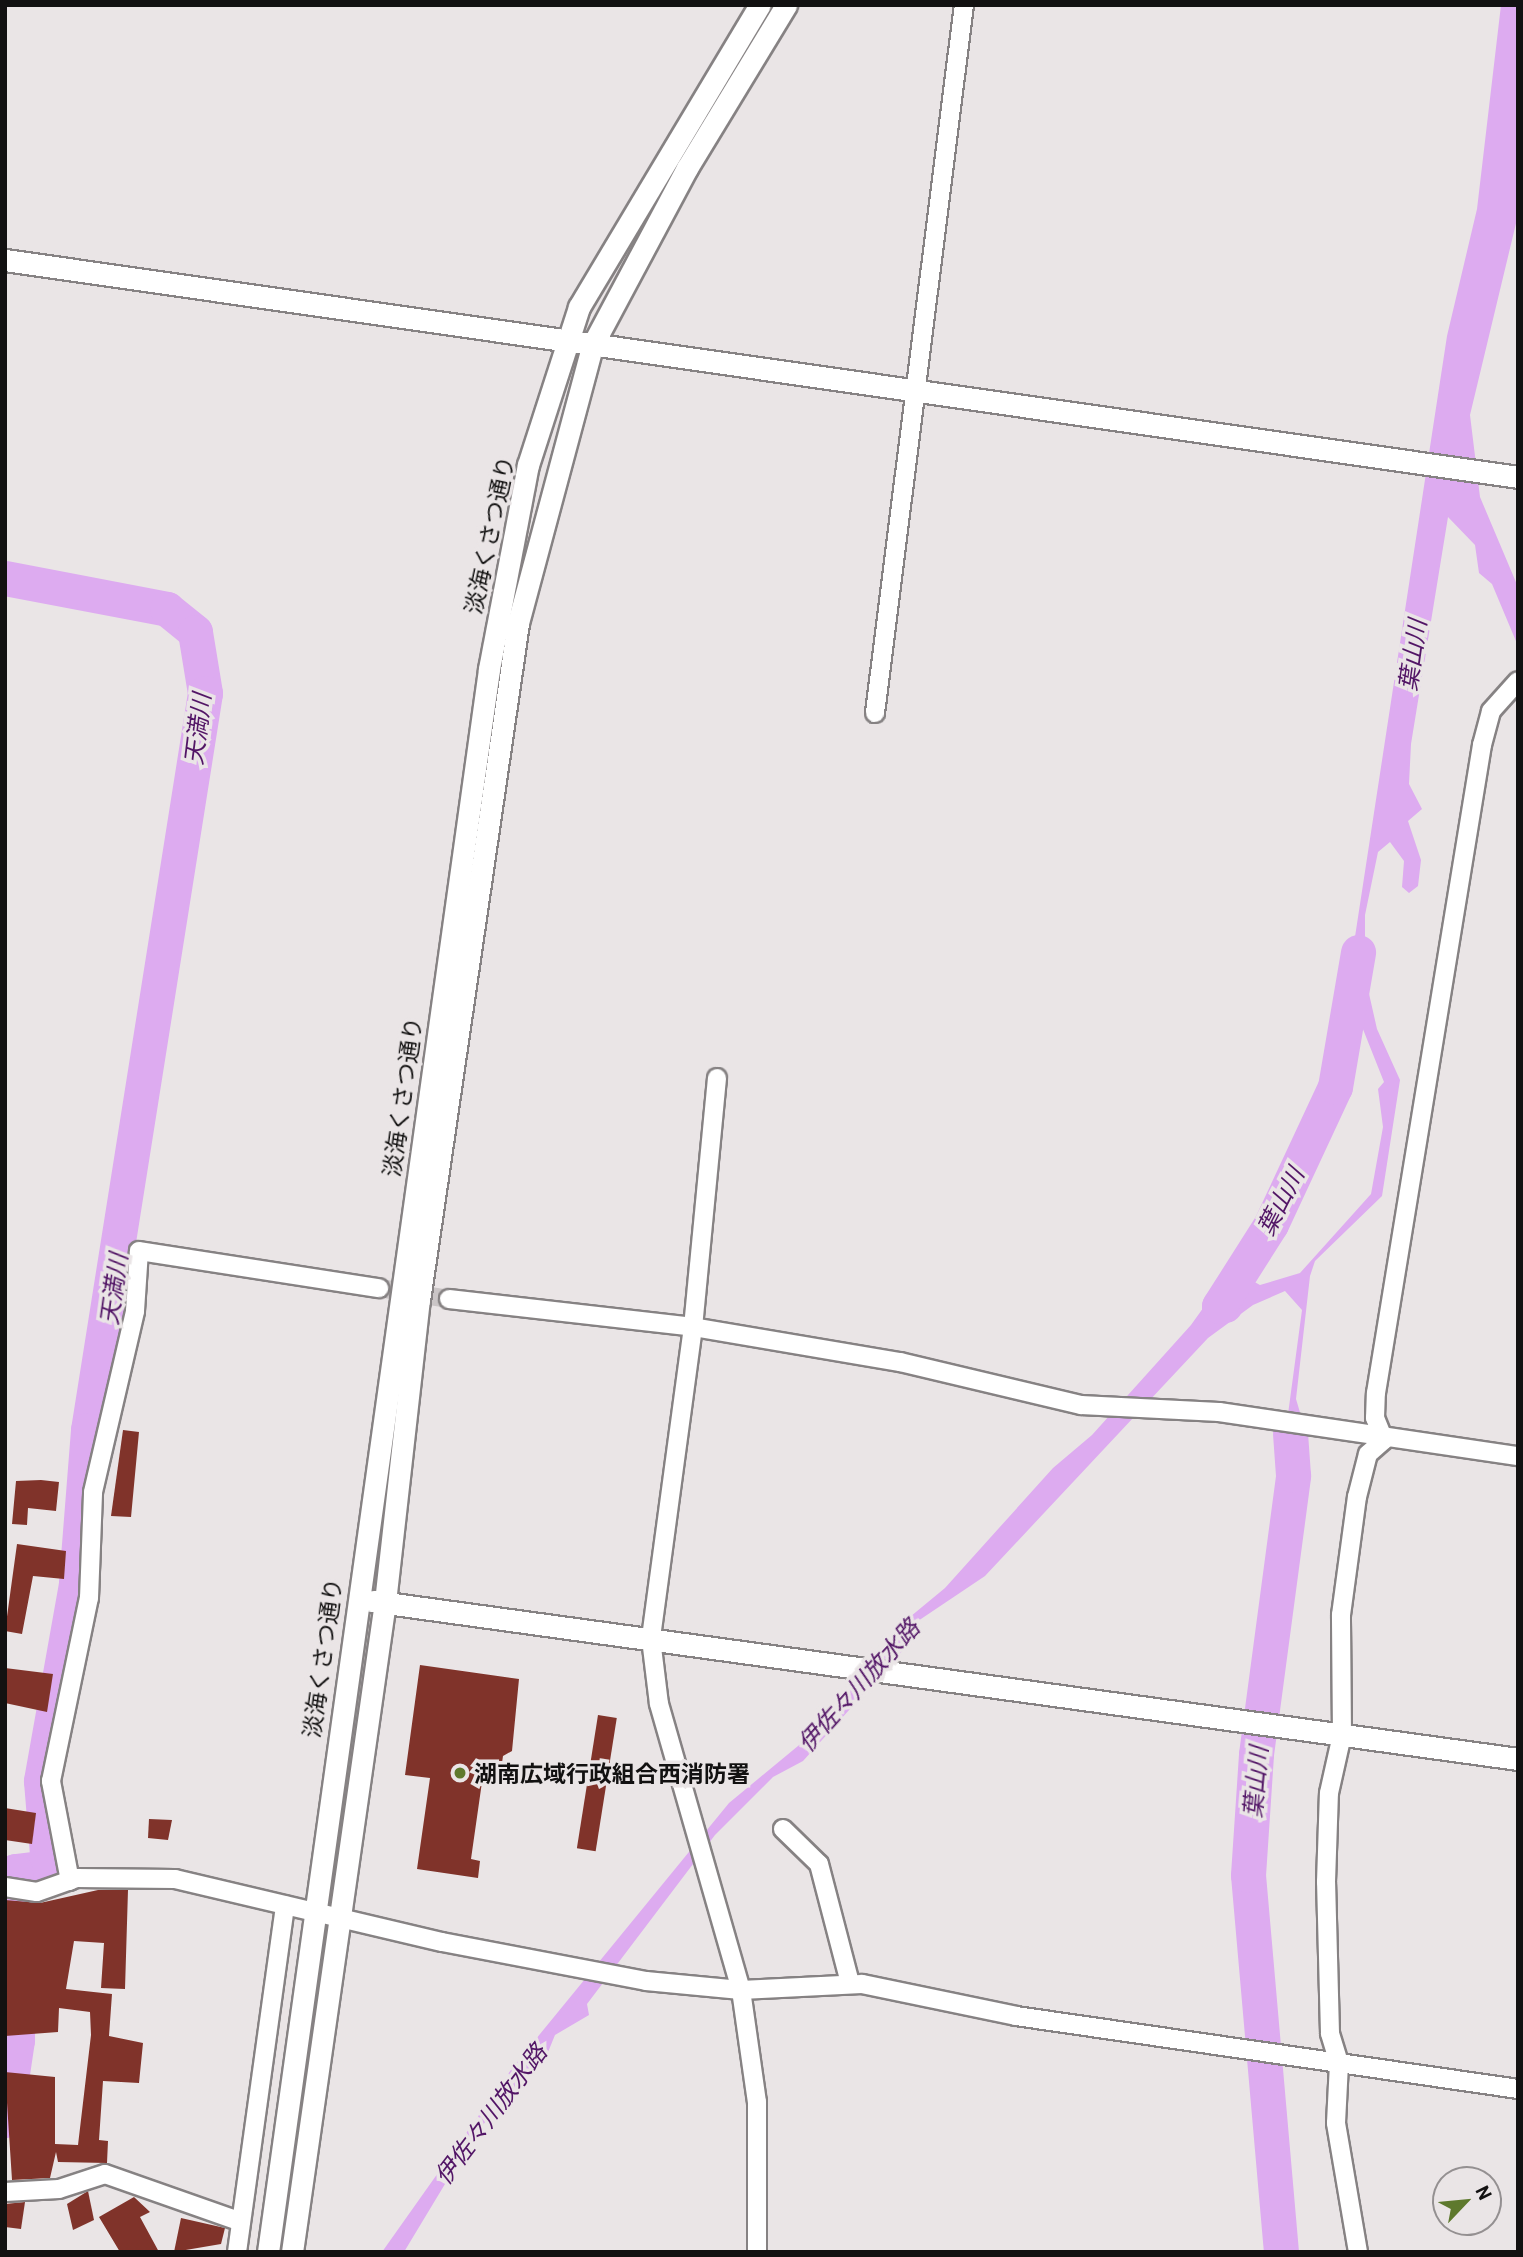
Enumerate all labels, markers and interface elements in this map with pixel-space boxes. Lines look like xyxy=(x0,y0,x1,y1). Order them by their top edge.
street label: 淡海くさつ通り xyxy=(459,453,519,617)
water label: 葉山川 xyxy=(1393,617,1431,693)
water label: 天満川 xyxy=(178,692,216,766)
street label: 淡海くさつ通り xyxy=(377,1015,427,1179)
water label: 葉山川 xyxy=(1251,1162,1309,1240)
water label: 天満川 xyxy=(94,1251,132,1327)
street label: 淡海くさつ通り xyxy=(297,1576,347,1740)
water label: 伊佐々川放水路 xyxy=(791,1613,925,1757)
water label: 葉山川 xyxy=(1238,1745,1272,1819)
place label: 湖南広域行政組合西消防署 xyxy=(474,1759,750,1787)
marker: 湖南広域行政組合西消防署 xyxy=(452,1765,468,1781)
water label: 伊佐々川放水路 xyxy=(428,2038,552,2190)
north arrow xyxy=(1432,2166,1502,2236)
text: N xyxy=(1471,2182,1498,2203)

